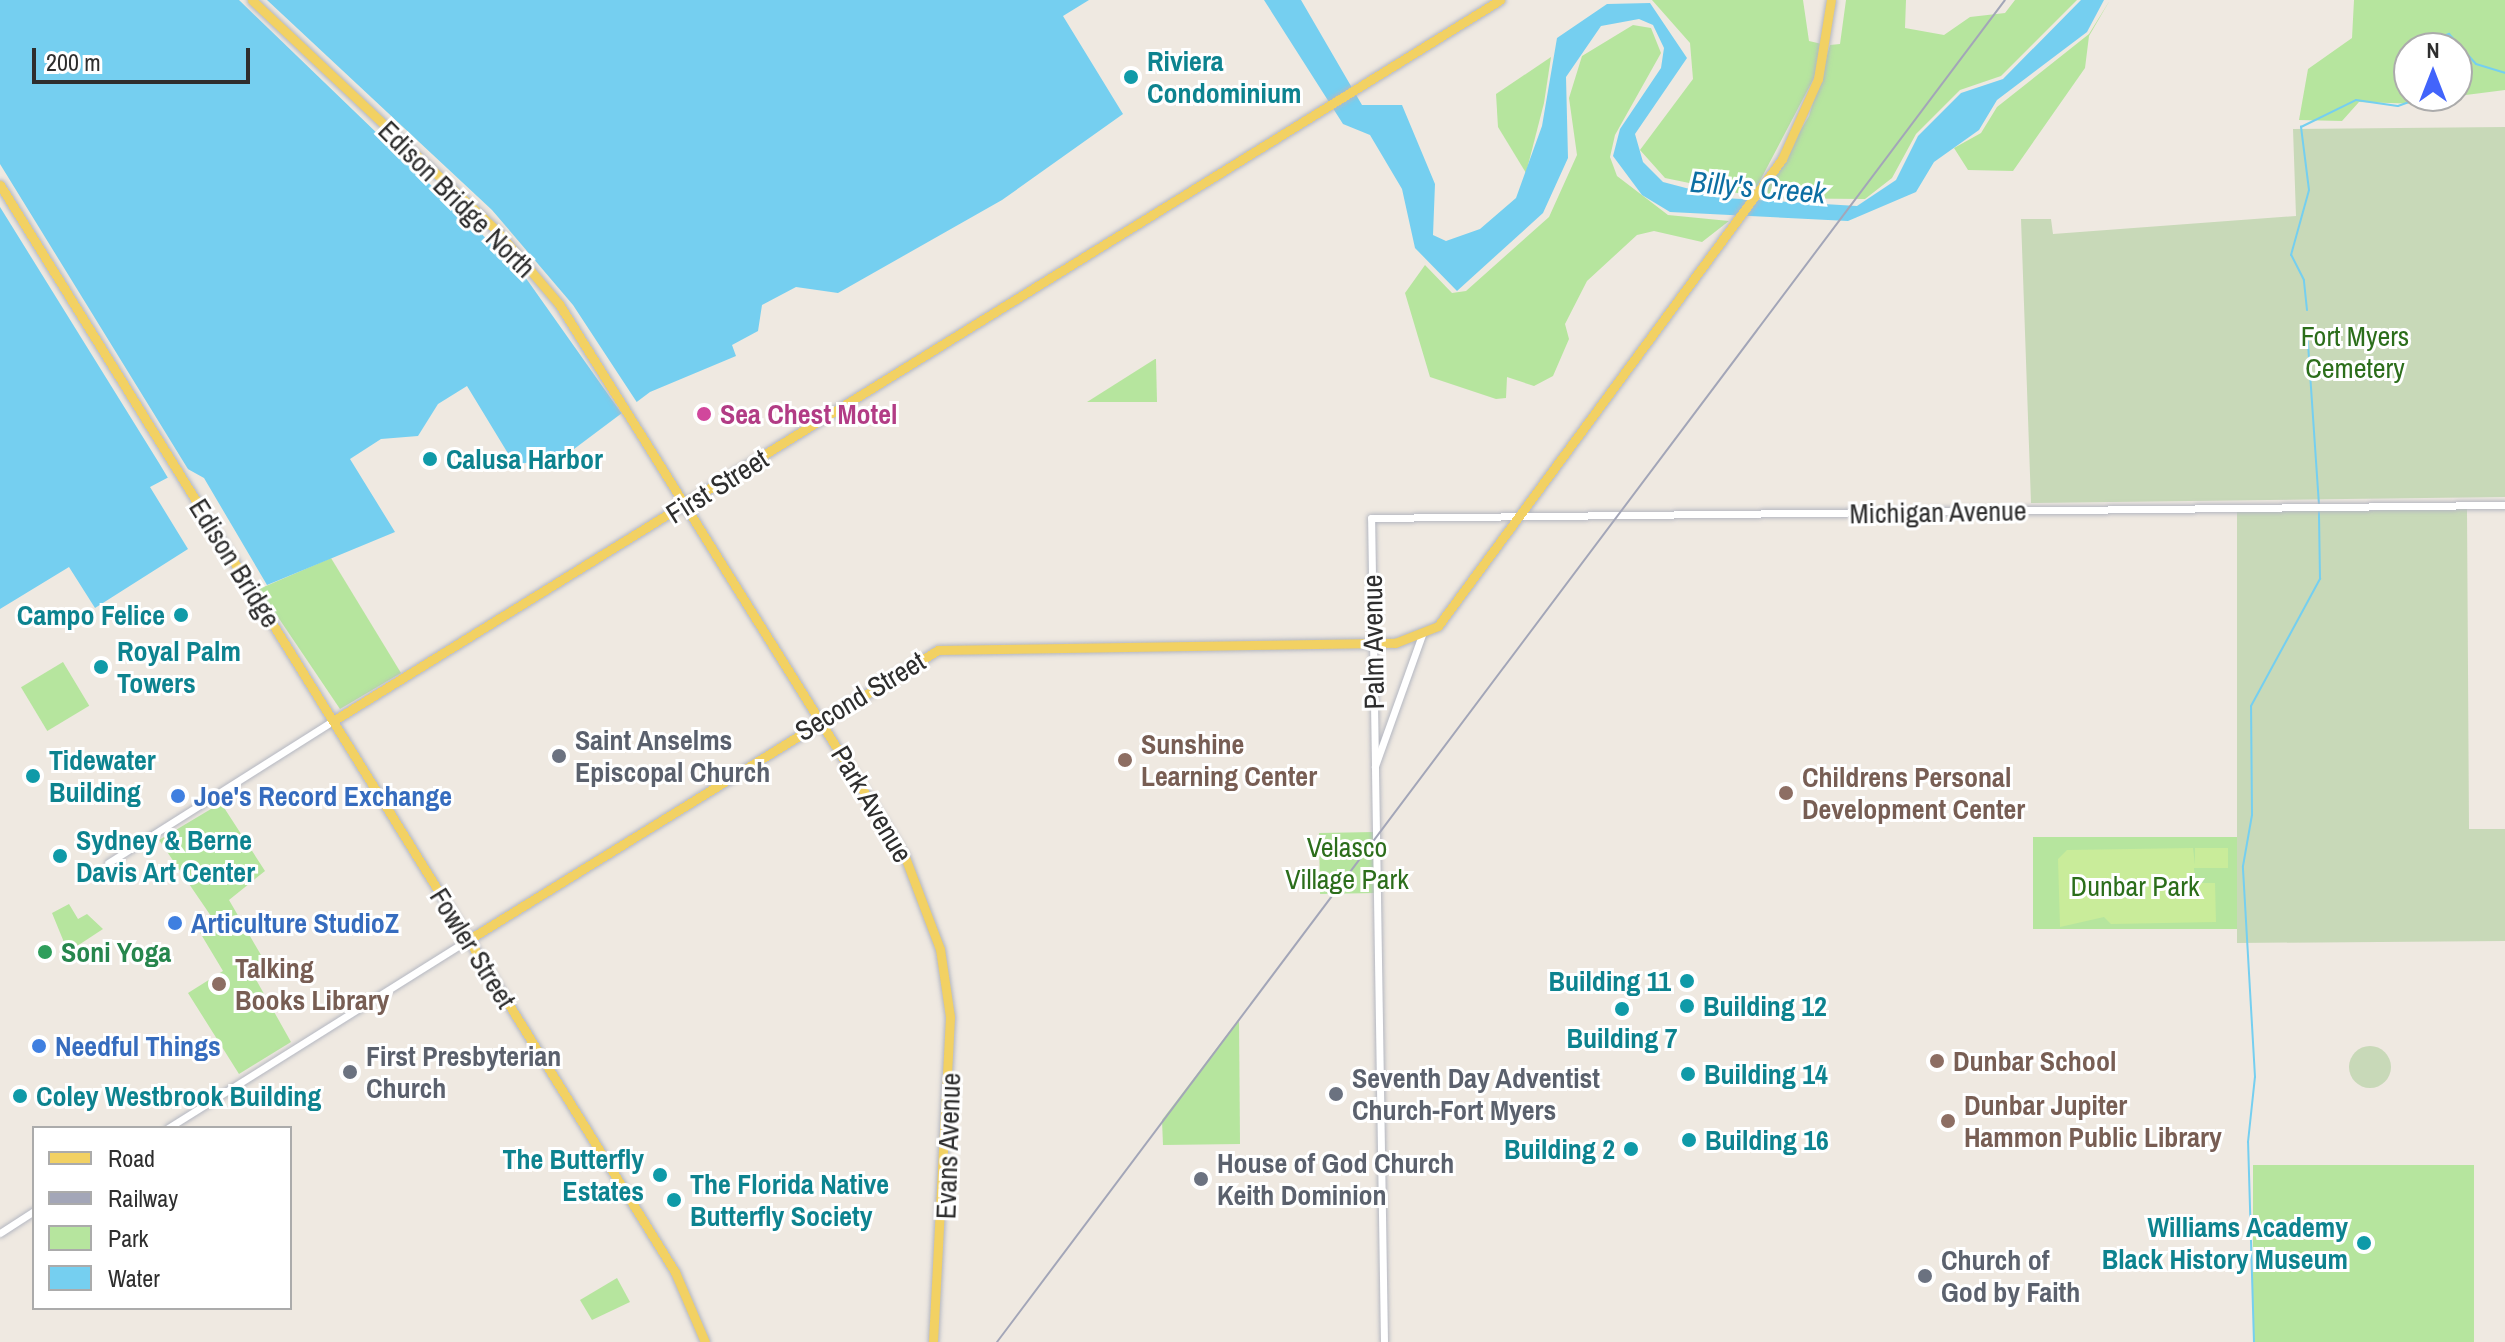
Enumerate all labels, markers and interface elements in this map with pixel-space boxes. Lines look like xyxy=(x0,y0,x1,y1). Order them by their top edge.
scale bar xyxy=(36,32,254,82)
north arrow xyxy=(2393,32,2473,112)
text: N xyxy=(2426,35,2440,65)
place label: Riviera Condominium xyxy=(1147,44,1301,110)
text: 200 m xyxy=(46,46,101,78)
marker: Riviera Condominium xyxy=(1122,68,1140,86)
street label: Edison Bridge North xyxy=(372,114,542,284)
water label: Billy's Creek xyxy=(1689,163,1827,211)
park label: Fort Myers Cemetery xyxy=(2301,319,2409,385)
place label: Sea Chest Motel xyxy=(720,397,897,431)
marker: Sea Chest Motel xyxy=(695,405,713,423)
place label: Calusa Harbor xyxy=(446,442,603,476)
street label: First Street xyxy=(660,442,774,530)
marker: Calusa Harbor xyxy=(421,450,439,468)
street label: Edison Bridge xyxy=(182,492,288,634)
street label: Michigan Avenue xyxy=(1849,494,2027,530)
street label: Palm Avenue xyxy=(1355,574,1391,710)
place label: Campo Felice xyxy=(17,598,165,632)
marker: Campo Felice xyxy=(172,606,190,624)
place label: Royal Palm Towers xyxy=(117,634,241,700)
street label: Second Street xyxy=(789,644,931,748)
marker: Royal Palm Towers xyxy=(92,658,110,676)
place label: Saint Anselms Episcopal Church xyxy=(575,723,770,789)
place label: Sunshine Learning Center xyxy=(1141,727,1317,793)
street label: Park Avenue xyxy=(824,739,920,869)
place label: Tidewater Building xyxy=(49,743,156,809)
marker: Saint Anselms Episcopal Church xyxy=(550,747,568,765)
marker: Sunshine Learning Center xyxy=(1116,751,1134,769)
place label: Childrens Personal Development Center xyxy=(1802,760,2025,826)
marker: Tidewater Building xyxy=(24,767,42,785)
place label: Joe's Record Exchange xyxy=(194,779,452,813)
marker: Childrens Personal Development Center xyxy=(1777,784,1795,802)
marker: Joe's Record Exchange xyxy=(169,787,187,805)
place label: Sydney & Berne Davis Art Center xyxy=(76,823,256,889)
park label: Velasco Village Park xyxy=(1285,830,1409,896)
marker: Sydney & Berne Davis Art Center xyxy=(51,847,69,865)
park label: Dunbar Park xyxy=(2071,869,2199,903)
street label: Fowler Street xyxy=(423,882,523,1014)
place label: Articulture StudioZ xyxy=(191,906,399,940)
marker: Articulture StudioZ xyxy=(166,914,184,932)
place label: Soni Yoga xyxy=(61,935,172,969)
marker: Soni Yoga xyxy=(36,943,54,961)
place label: Talking Books Library xyxy=(235,951,389,1017)
place label: Building 11 xyxy=(1549,964,1671,998)
marker: Building 11 xyxy=(1678,972,1696,990)
marker: Talking Books Library xyxy=(210,975,228,993)
place label: Building 12 xyxy=(1703,989,1827,1023)
marker: Building 12 xyxy=(1678,997,1696,1015)
marker: Building 7 xyxy=(1613,1000,1631,1018)
place label: Building 7 xyxy=(1567,1021,1677,1055)
place label: Needful Things xyxy=(55,1029,221,1063)
marker: Needful Things xyxy=(30,1037,48,1055)
place label: First Presbyterian Church xyxy=(366,1039,561,1105)
place label: Dunbar School xyxy=(1953,1044,2116,1078)
marker: Dunbar School xyxy=(1928,1052,1946,1070)
place label: Building 14 xyxy=(1704,1057,1828,1091)
place label: Seventh Day Adventist Church-Fort Myers xyxy=(1352,1061,1601,1127)
marker: First Presbyterian Church xyxy=(341,1063,359,1081)
marker: Building 14 xyxy=(1679,1065,1697,1083)
street label: Evans Avenue xyxy=(929,1072,967,1220)
place label: Coley Westbrook Building xyxy=(36,1079,321,1113)
marker: Seventh Day Adventist Church-Fort Myers xyxy=(1327,1085,1345,1103)
marker: Coley Westbrook Building xyxy=(11,1087,29,1105)
place label: Dunbar Jupiter Hammon Public Library xyxy=(1964,1088,2222,1154)
marker: Dunbar Jupiter Hammon Public Library xyxy=(1939,1112,1957,1130)
place label: Building 16 xyxy=(1705,1123,1829,1157)
legend xyxy=(32,1126,292,1310)
marker: Building 16 xyxy=(1680,1131,1698,1149)
place label: Building 2 xyxy=(1504,1132,1615,1166)
marker: Building 2 xyxy=(1622,1140,1640,1158)
text: Road xyxy=(108,1142,155,1174)
place label: The Butterfly Estates xyxy=(502,1142,644,1208)
place label: House of God Church Keith Dominion xyxy=(1217,1146,1454,1212)
marker: The Butterfly Estates xyxy=(651,1166,669,1184)
place label: The Florida Native Butterfly Society xyxy=(690,1167,889,1233)
marker: House of God Church Keith Dominion xyxy=(1192,1170,1210,1188)
text: Railway xyxy=(108,1182,178,1214)
marker: The Florida Native Butterfly Society xyxy=(665,1191,683,1209)
place label: Williams Academy Black History Museum xyxy=(2102,1210,2348,1276)
text: Park xyxy=(108,1222,148,1254)
marker: Williams Academy Black History Museum xyxy=(2355,1234,2373,1252)
place label: Church of God by Faith xyxy=(1941,1243,2080,1309)
text: Water xyxy=(108,1262,160,1294)
marker: Church of God by Faith xyxy=(1916,1267,1934,1285)

